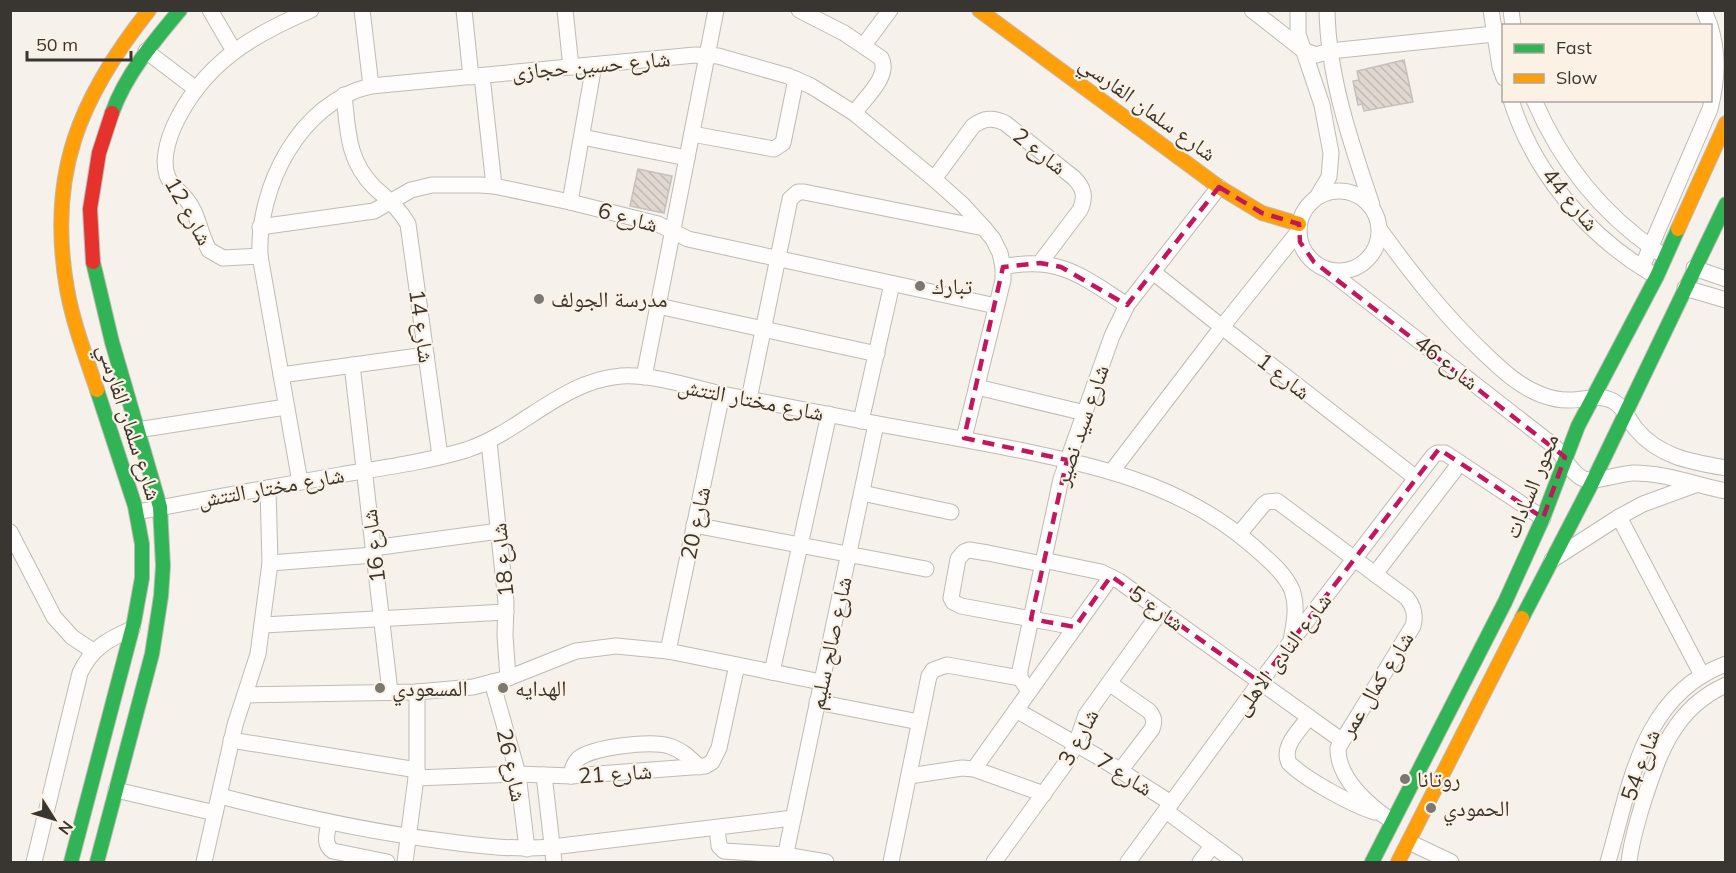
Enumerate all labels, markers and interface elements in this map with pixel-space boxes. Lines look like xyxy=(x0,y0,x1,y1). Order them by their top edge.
scale bar xyxy=(27,24,130,62)
legend xyxy=(1502,24,1712,102)
text: 50 m xyxy=(36,33,78,56)
text: Fast xyxy=(1556,36,1592,59)
street label: شارع حسين حجازى xyxy=(511,44,671,86)
street label: شارع سلمان الفارسي xyxy=(1072,49,1222,170)
text: Slow xyxy=(1556,66,1598,89)
street label: شارع 2 xyxy=(1007,121,1073,181)
street label: شارع 44 xyxy=(1536,162,1606,236)
street label: شارع 12 xyxy=(159,172,219,250)
street label: شارع 6 xyxy=(595,196,661,238)
place label: تبارك xyxy=(932,272,973,300)
marker: تبارك xyxy=(913,279,927,293)
place label: مدرسة الجولف xyxy=(551,285,668,313)
street label: شارع 14 xyxy=(403,287,441,365)
marker: مدرسة الجولف xyxy=(532,292,546,306)
street label: شارع 46 xyxy=(1409,328,1485,396)
street label: شارع سلمان الفارسي xyxy=(88,340,168,505)
street label: شارع 1 xyxy=(1251,346,1317,406)
street label: شارع سيد نصير xyxy=(1047,361,1115,490)
street label: شارع مختار التتش xyxy=(676,371,826,427)
street label: محور السادات xyxy=(1497,429,1565,543)
street label: شارع مختار التتش xyxy=(196,460,346,514)
street label: شارع 20 xyxy=(674,484,716,562)
street label: شارع 16 xyxy=(355,508,391,584)
street label: شارع 18 xyxy=(484,522,520,598)
street label: شارع صالح سليم xyxy=(802,574,859,712)
street label: شارع 5 xyxy=(1124,579,1190,637)
street label: شارع النادى الاهلى xyxy=(1227,587,1337,721)
street label: شارع كمال عمر xyxy=(1332,626,1419,743)
place label: المسعودي xyxy=(392,674,468,706)
place label: الهدايه xyxy=(515,674,566,702)
marker: المسعودي xyxy=(373,681,387,695)
marker: الهدايه xyxy=(496,681,510,695)
street label: شارع 3 xyxy=(1051,704,1105,770)
street label: شارع 54 xyxy=(1614,725,1666,805)
street label: شارع 26 xyxy=(491,726,533,804)
street label: شارع 7 xyxy=(1092,746,1158,802)
street label: شارع 21 xyxy=(577,756,653,790)
place label: روتانا xyxy=(1417,765,1461,793)
marker: روتانا xyxy=(1398,772,1412,786)
north arrow xyxy=(24,789,84,849)
place label: الحمودي xyxy=(1443,794,1510,826)
marker: الحمودي xyxy=(1424,801,1438,815)
text: N xyxy=(54,817,78,839)

